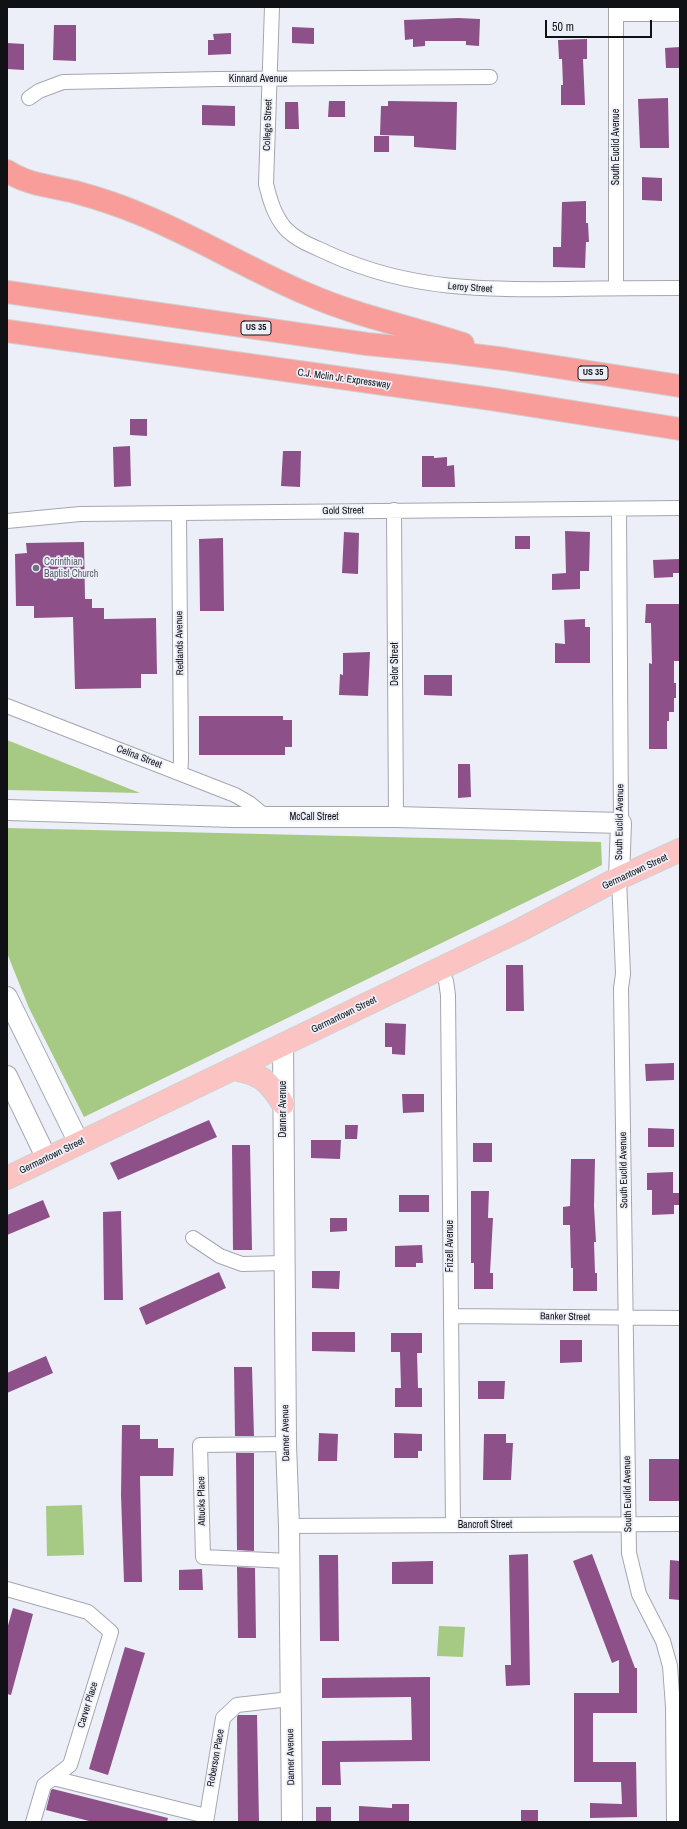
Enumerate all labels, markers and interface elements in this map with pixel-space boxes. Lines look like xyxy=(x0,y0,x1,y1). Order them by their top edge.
scale bar xyxy=(547,12,654,38)
text: 50 m xyxy=(552,19,574,35)
street label: Kinnard Avenue xyxy=(229,73,287,85)
street label: College Street xyxy=(261,99,275,151)
street label: South Euclid Avenue xyxy=(610,109,622,185)
street label: Leroy Street xyxy=(447,280,493,296)
road number: US 35 xyxy=(241,321,271,335)
road number: US 35 xyxy=(578,366,608,380)
street label: C.J. Mclin Jr. Expressway xyxy=(297,367,391,391)
street label: Gold Street xyxy=(322,505,364,517)
place label: Corinthian Baptist Church xyxy=(44,556,98,580)
marker: Corinthian Baptist Church xyxy=(31,563,41,573)
street label: Redlands Avenue xyxy=(173,611,187,675)
street label: Delor Street xyxy=(389,642,401,686)
street label: Celina Street xyxy=(115,743,163,771)
street label: South Euclid Avenue xyxy=(613,784,627,860)
street label: McCall Street xyxy=(289,811,339,823)
street label: Germantown Street xyxy=(600,852,670,892)
street label: Germantown Street xyxy=(309,994,379,1036)
street label: Danner Avenue xyxy=(277,1081,289,1137)
street label: South Euclid Avenue xyxy=(617,1132,631,1208)
street label: Germantown Street xyxy=(17,1135,87,1177)
street label: Frizell Avenue xyxy=(444,1220,456,1272)
street label: Banker Street xyxy=(540,1311,590,1323)
street label: Danner Avenue xyxy=(280,1404,292,1462)
street label: South Euclid Avenue xyxy=(621,1456,635,1532)
street label: Attucks Place xyxy=(196,1476,208,1526)
street label: Bancroft Street xyxy=(458,1519,512,1531)
street label: Carver Place xyxy=(75,1681,101,1729)
street label: Roberson Place xyxy=(205,1728,227,1788)
street label: Danner Avenue xyxy=(285,1728,297,1786)

